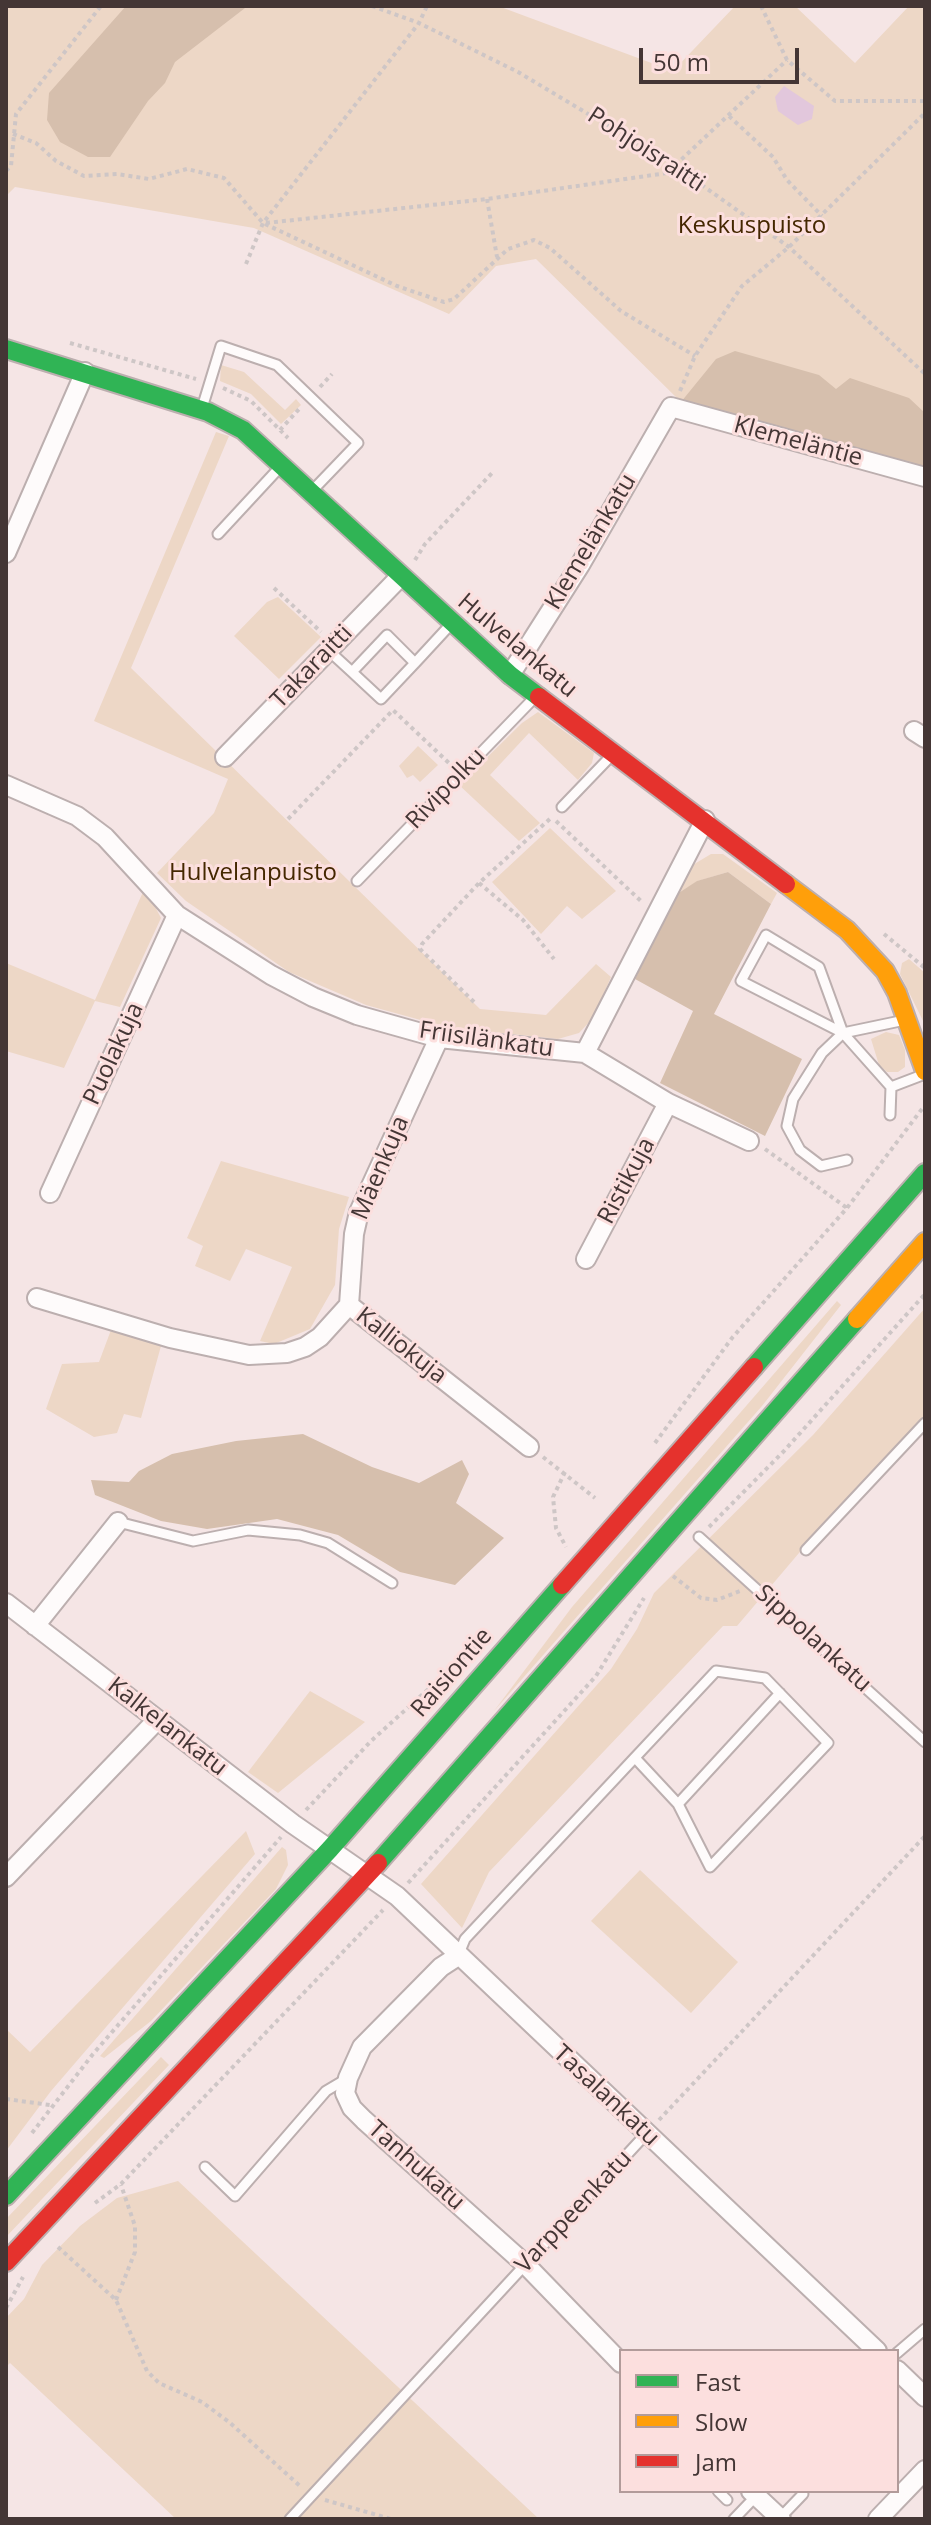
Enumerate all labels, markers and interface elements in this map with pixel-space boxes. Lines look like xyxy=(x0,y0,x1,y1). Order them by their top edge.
scale bar xyxy=(643,32,803,82)
text: 50 m xyxy=(653,45,709,78)
street label: Pohjoisraitti xyxy=(582,101,710,199)
park label: Keskuspuisto xyxy=(678,212,826,240)
street label: Klemeläntie xyxy=(730,411,866,473)
street label: Klemelänkatu xyxy=(539,469,643,615)
street label: Hulvelankatu xyxy=(451,588,583,704)
street label: Takaraitti xyxy=(265,619,359,715)
street label: Rivipolku xyxy=(400,743,492,835)
park label: Hulvelanpuisto xyxy=(169,859,337,887)
street label: Puolakuja xyxy=(78,998,150,1110)
street label: Friisilänkatu xyxy=(417,1016,555,1064)
street label: Mäenkuja xyxy=(346,1112,416,1224)
street label: Ristikuja xyxy=(592,1133,662,1229)
street label: Kalliokuja xyxy=(350,1302,452,1390)
street label: Sippolankatu xyxy=(749,1579,877,1699)
street label: Raisiontie xyxy=(405,1622,499,1724)
street label: Kalkelankatu xyxy=(102,1671,232,1783)
street label: Tasalankatu xyxy=(547,2040,665,2152)
street label: Tanhukatu xyxy=(362,2115,470,2217)
street label: Varppeenkatu xyxy=(510,2145,638,2279)
legend xyxy=(619,2349,899,2493)
text: Fast xyxy=(695,2365,741,2398)
text: Slow xyxy=(695,2405,747,2438)
text: Jam xyxy=(695,2445,737,2478)

